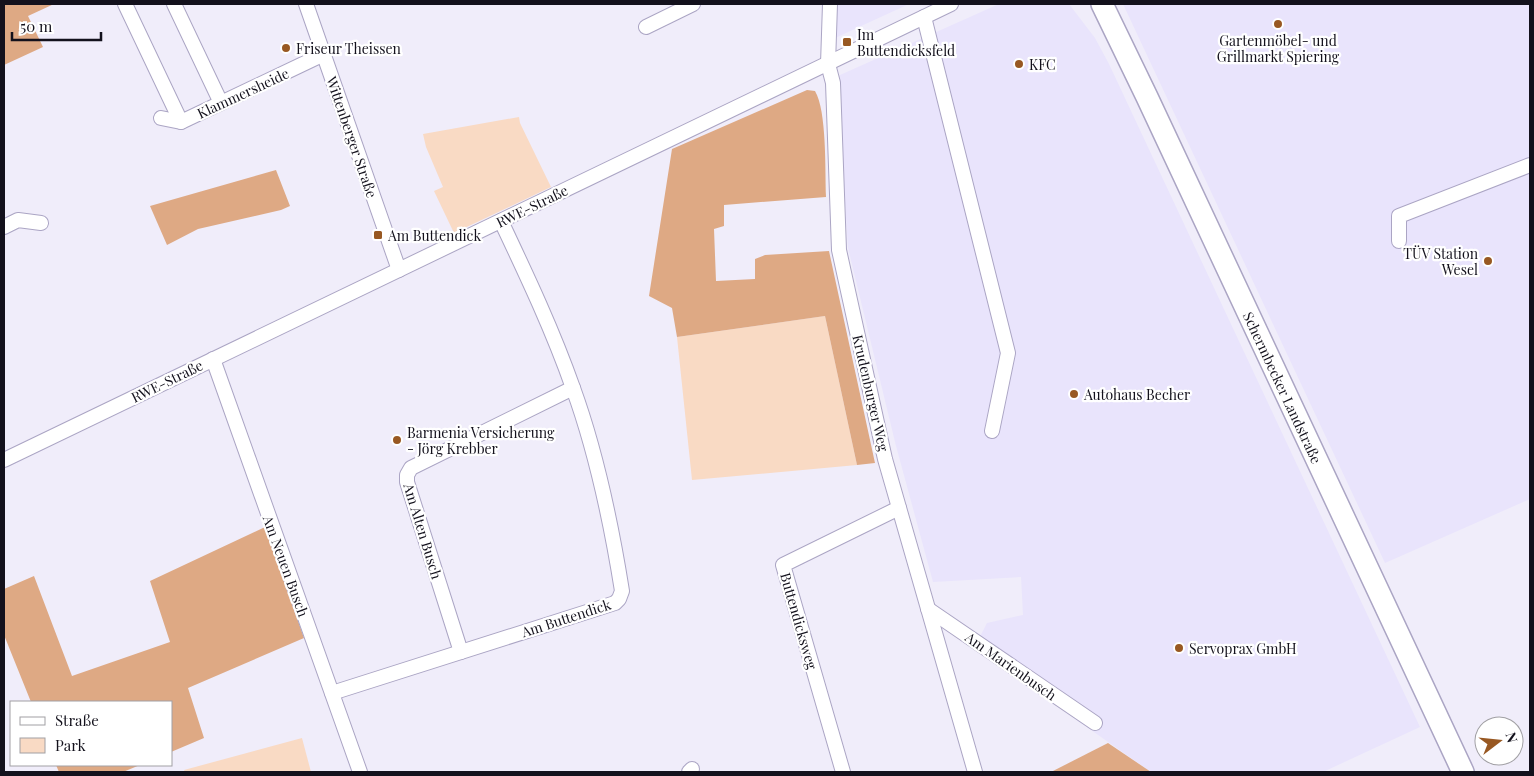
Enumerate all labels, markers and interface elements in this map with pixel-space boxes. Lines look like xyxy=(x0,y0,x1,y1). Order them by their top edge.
scale bar xyxy=(12,10,101,42)
text: 50 m xyxy=(20,16,53,36)
marker: Gartenmöbel- und Grillmarkt Spiering xyxy=(1272,18,1284,30)
place label: Im Buttendicksfeld xyxy=(857,25,955,60)
place label: Gartenmöbel- und Grillmarkt Spiering xyxy=(1217,31,1340,66)
marker: Im Buttendicksfeld xyxy=(841,36,853,48)
place label: Friseur Theissen xyxy=(296,39,401,58)
marker: Friseur Theissen xyxy=(280,42,292,54)
place label: KFC xyxy=(1029,55,1056,74)
marker: KFC xyxy=(1013,58,1025,70)
street label: Klammersheide xyxy=(194,63,292,123)
street label: Wittenberger Straße xyxy=(322,73,382,200)
street label: RWE-Straße xyxy=(493,180,571,232)
place label: Am Buttendick xyxy=(387,226,481,245)
marker: Am Buttendick xyxy=(372,229,384,241)
place label: TÜV Station Wesel xyxy=(1403,244,1479,279)
marker: TÜV Station Wesel xyxy=(1482,255,1494,267)
street label: Schermbecker Landstraße xyxy=(1239,308,1327,466)
street label: Krudenburger Weg xyxy=(848,333,894,454)
street label: RWE-Straße xyxy=(128,355,206,407)
place label: Autohaus Becher xyxy=(1083,385,1191,404)
marker: Autohaus Becher xyxy=(1068,388,1080,400)
place label: Barmenia Versicherung - Jörg Krebber xyxy=(407,423,555,458)
marker: Barmenia Versicherung - Jörg Krebber xyxy=(391,434,403,446)
street label: Am Alten Busch xyxy=(399,480,447,582)
street label: Am Neuen Busch xyxy=(258,512,313,620)
street label: Buttendicksweg xyxy=(776,570,822,672)
street label: Am Buttendick xyxy=(518,594,613,642)
street label: Am Marienbusch xyxy=(961,627,1061,705)
place label: Servoprax GmbH xyxy=(1189,639,1297,658)
marker: Servoprax GmbH xyxy=(1173,642,1185,654)
legend xyxy=(10,701,172,766)
text: Straße xyxy=(55,710,99,730)
north arrow xyxy=(1474,716,1524,766)
text: N xyxy=(1501,730,1523,745)
text: Park xyxy=(55,735,87,755)

